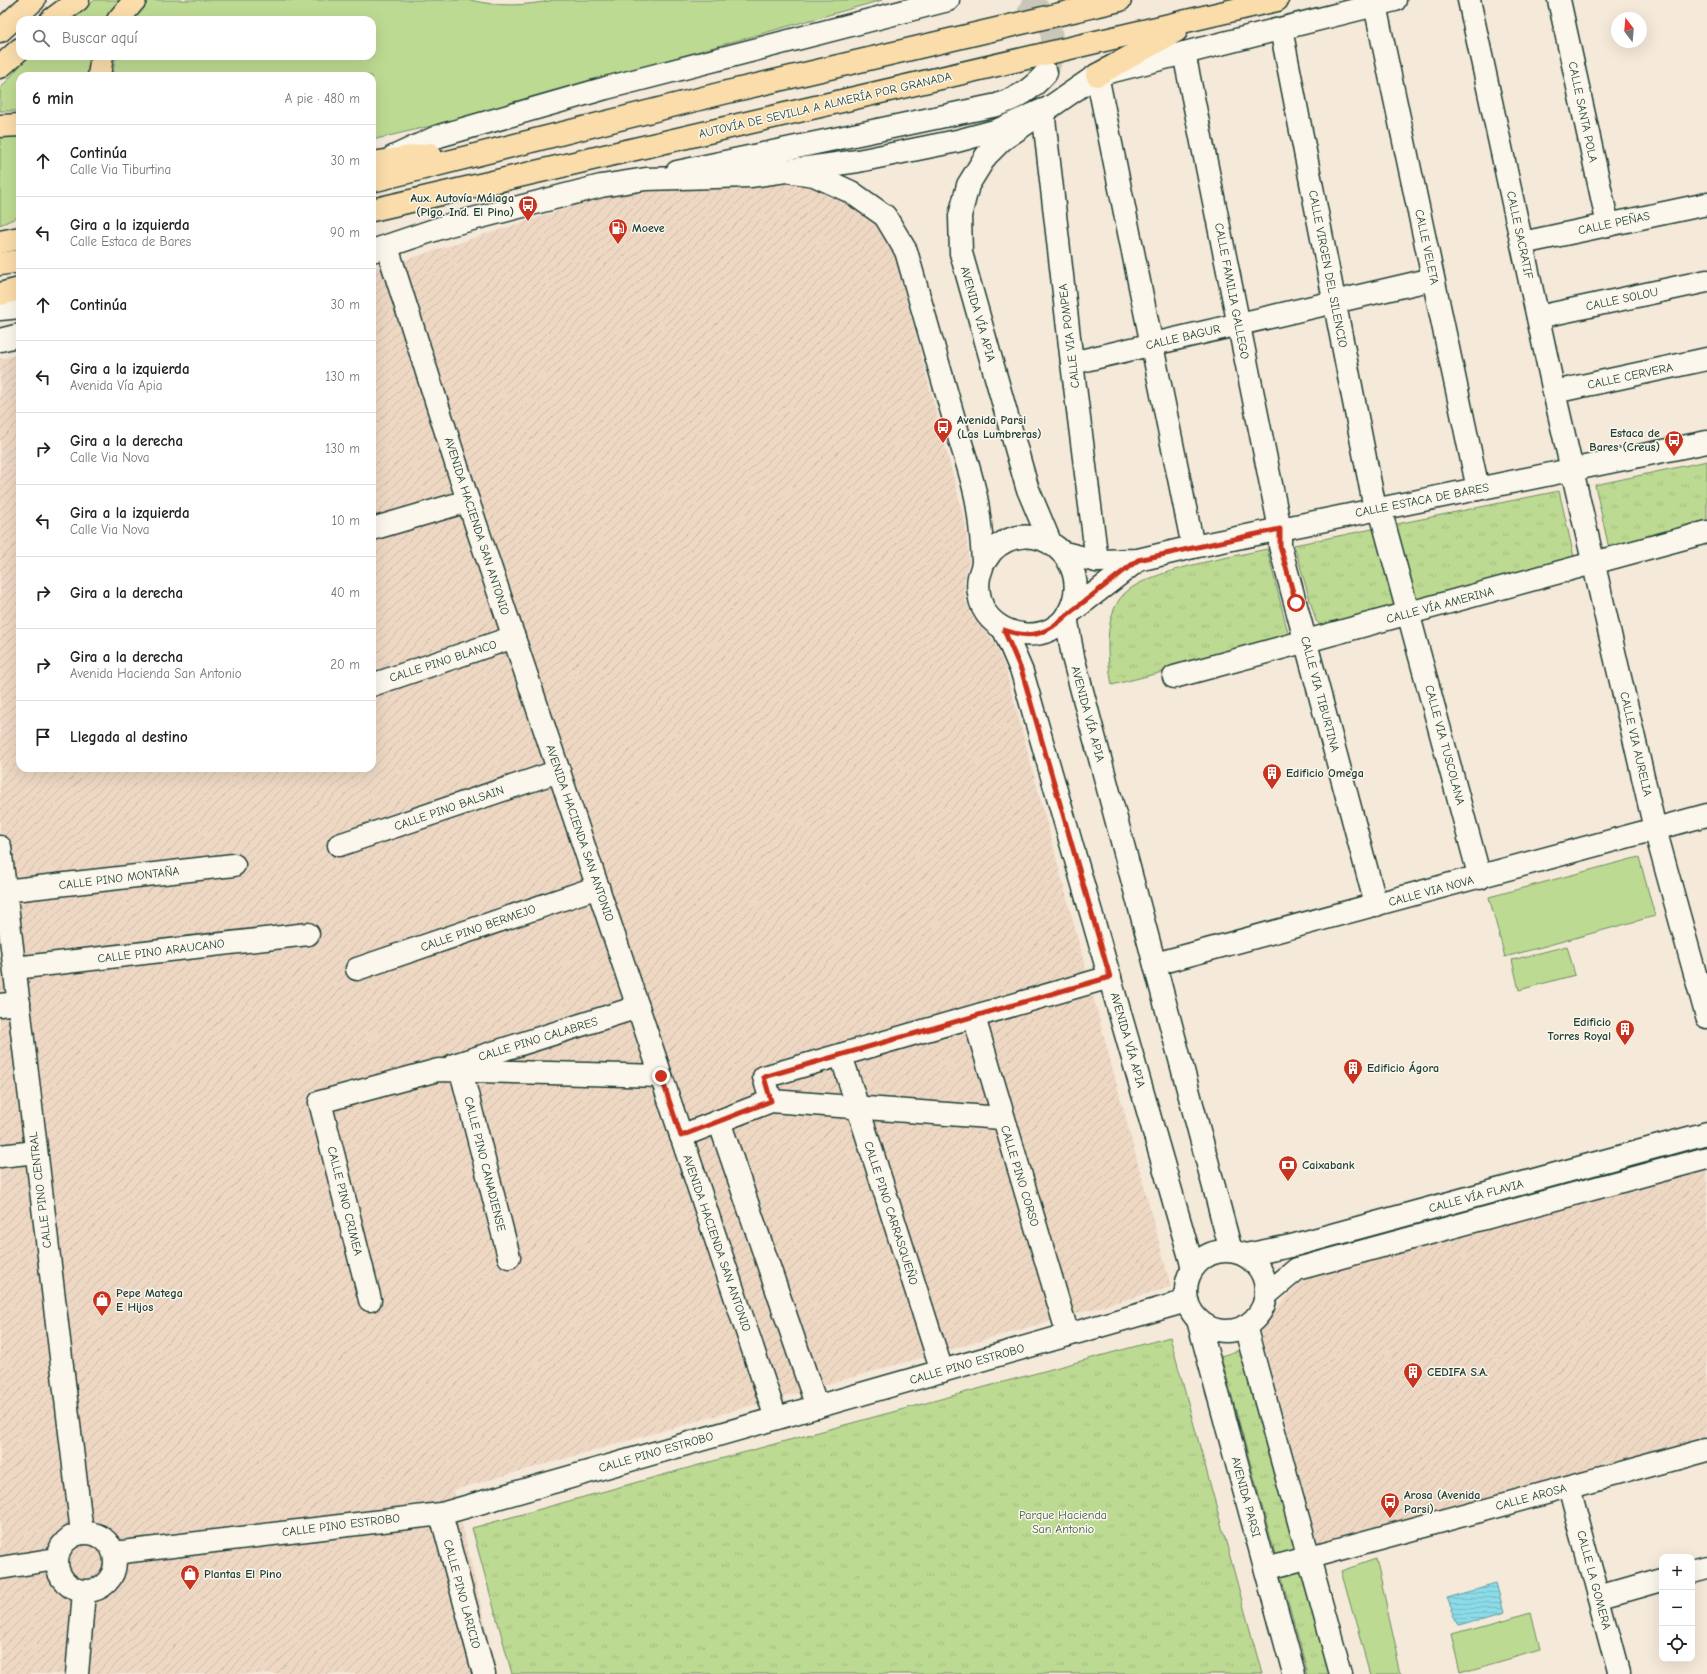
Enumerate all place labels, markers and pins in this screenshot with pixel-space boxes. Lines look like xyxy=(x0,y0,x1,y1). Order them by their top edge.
place label: Aux. Autovía Málaga (Plgo. Ind. El Pino) xyxy=(410,191,514,219)
bus stop icon: Aux. Autovía Málaga (Plgo. Ind. El Pino) xyxy=(517,194,539,222)
fuel station icon: Moeve xyxy=(607,217,629,245)
place label: Moeve xyxy=(632,221,665,235)
place label: Avenida Parsi (Las Lumbreras) xyxy=(957,413,1041,441)
bus stop icon: Avenida Parsi (Las Lumbreras) xyxy=(932,416,954,444)
place label: Estaca de Bares (Creus) xyxy=(1589,426,1660,454)
bus stop icon: Estaca de Bares (Creus) xyxy=(1663,429,1685,457)
building icon: Edificio Omega xyxy=(1261,762,1283,790)
place label: Edificio Omega xyxy=(1286,766,1364,780)
place label: Edificio Torres Royal xyxy=(1548,1015,1611,1043)
building icon: Edificio Torres Royal xyxy=(1614,1018,1636,1046)
building icon: Edificio Ágora xyxy=(1342,1057,1364,1085)
place label: Edificio Ágora xyxy=(1367,1061,1439,1075)
bank icon: Caixabank xyxy=(1277,1154,1299,1182)
place label: Caixabank xyxy=(1302,1158,1355,1172)
place label: Pepe Matega E Hijos xyxy=(116,1286,183,1314)
shop icon: Pepe Matega E Hijos xyxy=(91,1289,113,1317)
building icon: CEDIFA S.A. xyxy=(1402,1361,1424,1389)
place label: CEDIFA S.A. xyxy=(1427,1365,1488,1379)
place label: Arosa (Avenida Parsi) xyxy=(1404,1488,1480,1516)
bus stop icon: Arosa (Avenida Parsi) xyxy=(1379,1491,1401,1519)
shop icon: Plantas El Pino xyxy=(179,1563,201,1591)
place label: Plantas El Pino xyxy=(204,1567,282,1581)

